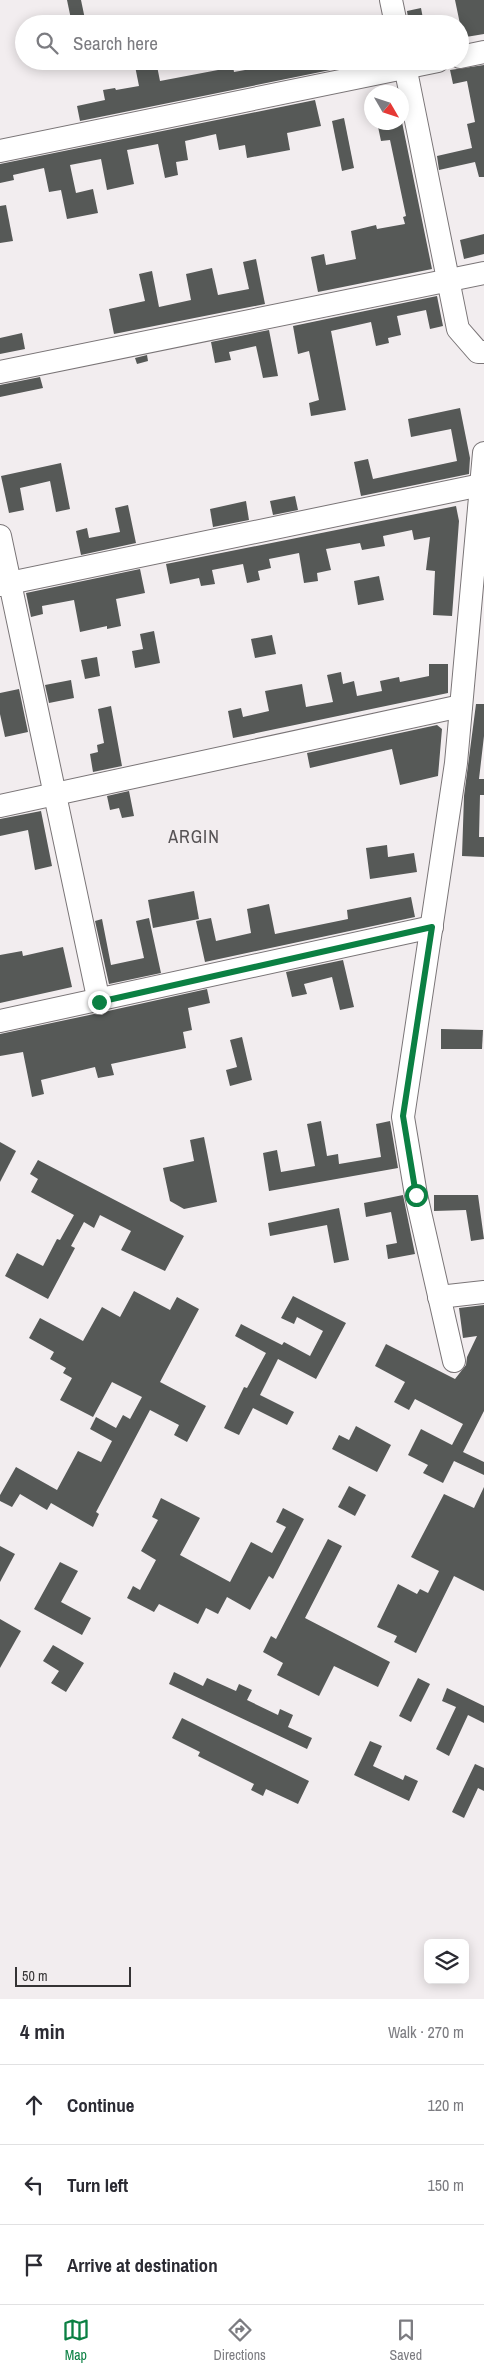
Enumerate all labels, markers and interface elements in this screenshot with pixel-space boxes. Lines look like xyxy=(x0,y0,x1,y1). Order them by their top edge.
search box xyxy=(15,15,469,70)
icon: search xyxy=(33,29,61,57)
text: Search here xyxy=(73,30,158,56)
north arrow xyxy=(364,85,409,130)
district label: ARGIN xyxy=(167,824,220,849)
route end xyxy=(88,991,111,1014)
route start xyxy=(405,1184,428,1207)
map controls xyxy=(424,1939,469,1984)
button: layers xyxy=(424,1939,469,1984)
scale bar xyxy=(15,1964,131,1987)
text: 50 m xyxy=(22,1967,48,1985)
text: 4 min xyxy=(20,2017,65,2046)
text: Walk · 270 m xyxy=(388,2021,464,2043)
icon: ahead xyxy=(20,2091,48,2119)
text: Continue xyxy=(67,2092,135,2118)
text: 120 m xyxy=(428,2094,464,2116)
icon: left xyxy=(20,2171,48,2199)
text: Turn left xyxy=(67,2172,128,2198)
text: 150 m xyxy=(428,2174,464,2196)
icon: arrive xyxy=(20,2251,48,2279)
text: Arrive at destination xyxy=(67,2252,218,2278)
tab: Map xyxy=(62,2316,90,2364)
tab: Directions xyxy=(214,2316,266,2364)
tab: Saved xyxy=(390,2316,422,2364)

